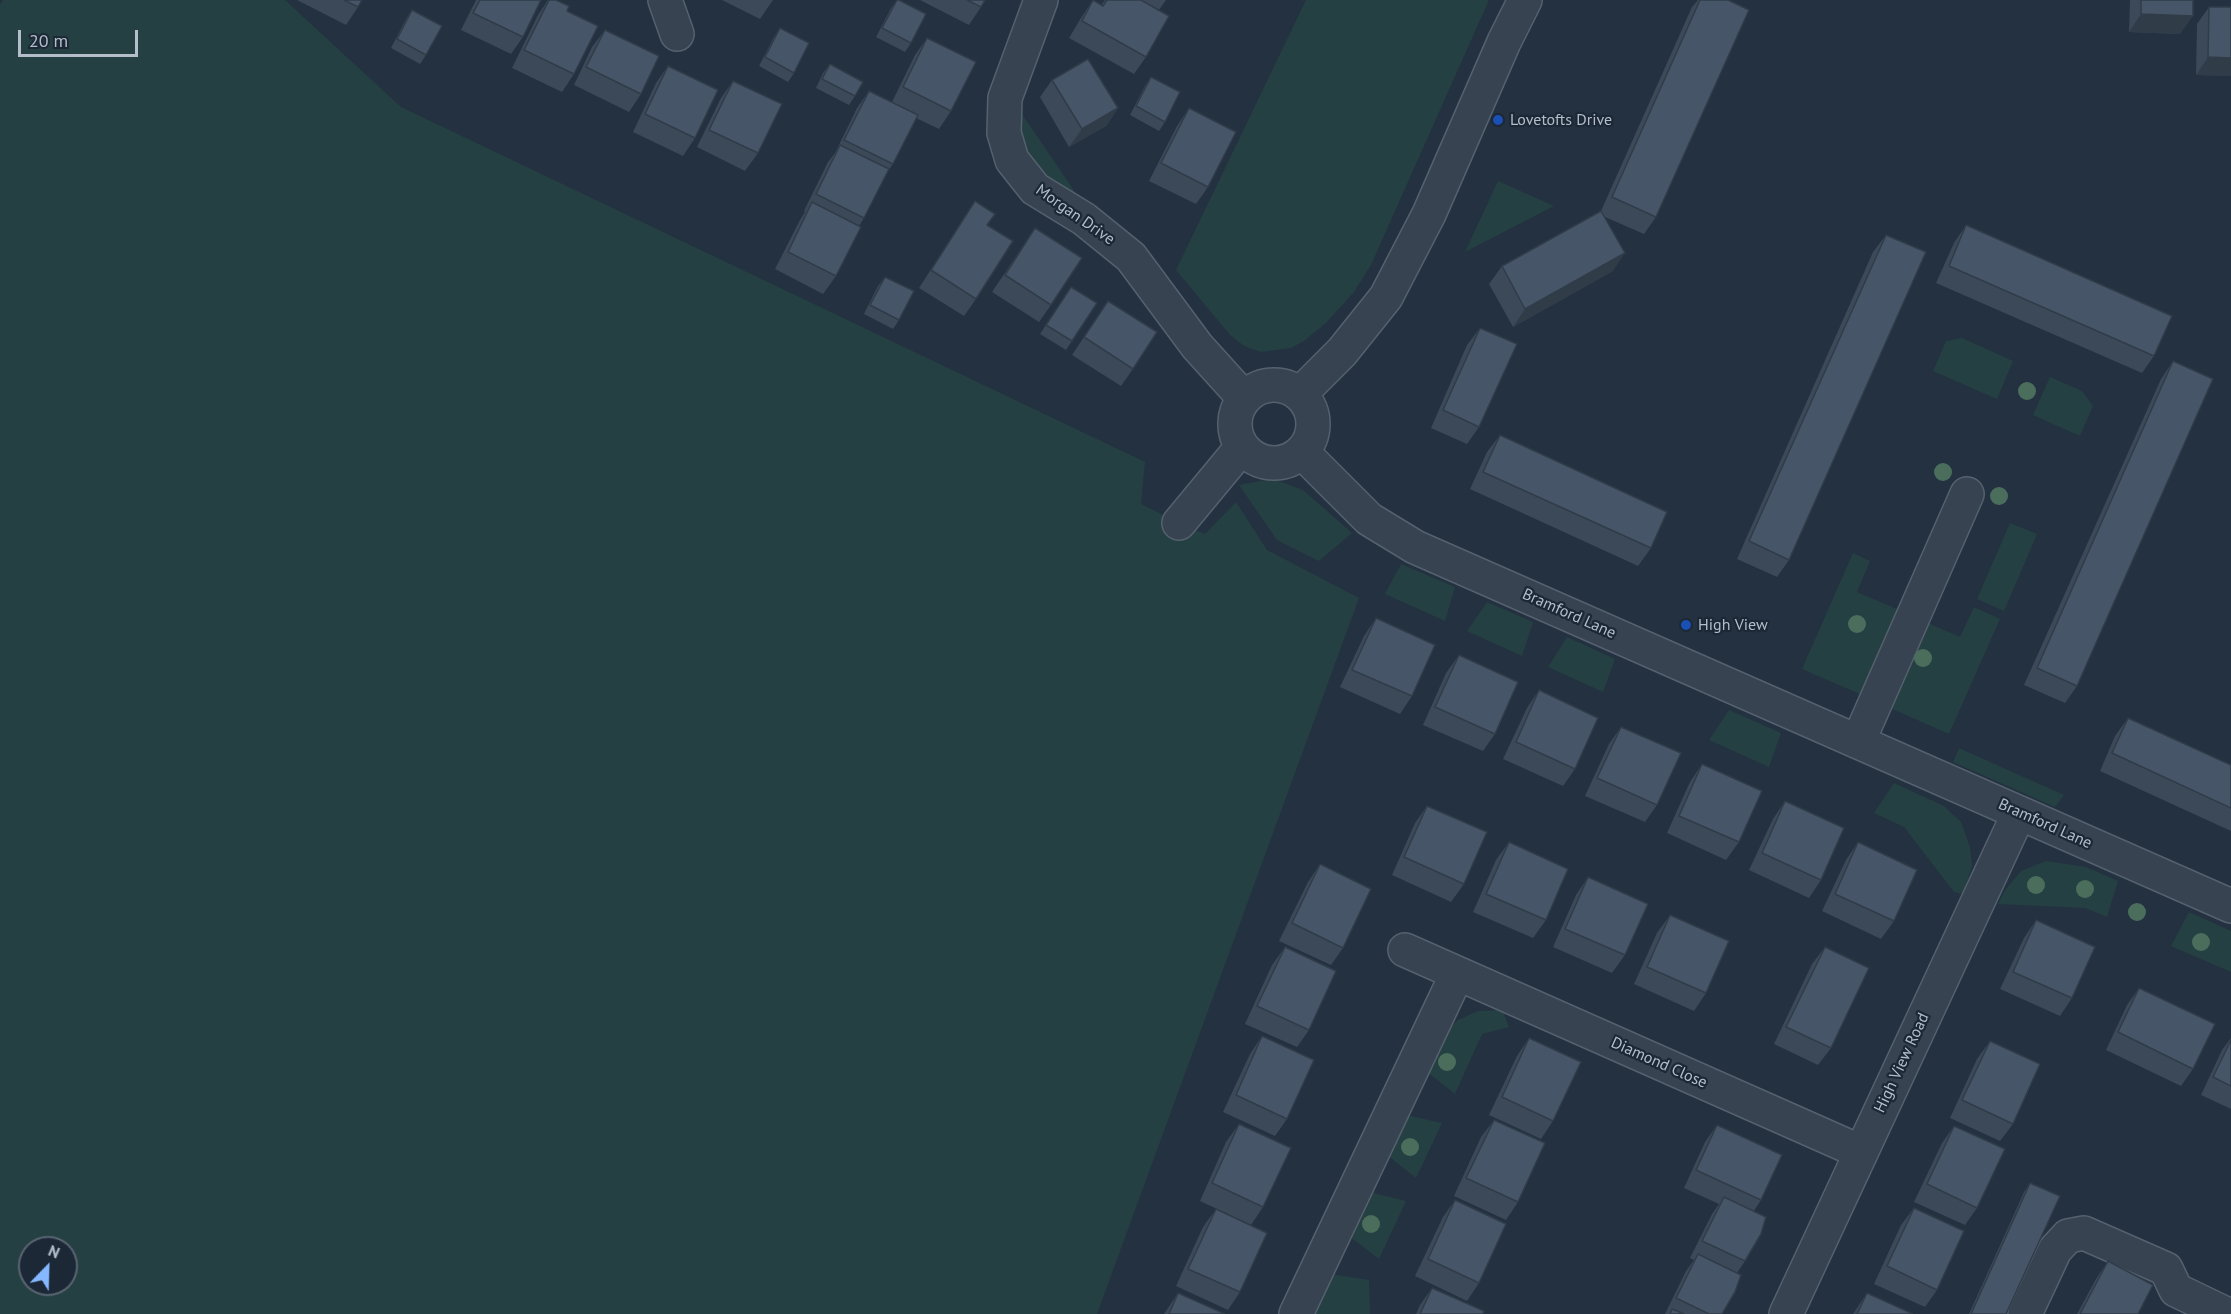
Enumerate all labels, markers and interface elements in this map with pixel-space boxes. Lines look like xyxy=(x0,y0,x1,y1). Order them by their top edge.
scale bar xyxy=(21,18,141,56)
text: 20 m xyxy=(29,29,68,52)
place label: Lovetofts Drive xyxy=(1510,110,1612,130)
marker: Lovetofts Drive xyxy=(1491,113,1505,127)
street label: Morgan Drive xyxy=(1032,181,1118,249)
street label: Bramford Lane xyxy=(1519,585,1619,643)
place label: High View xyxy=(1698,615,1768,635)
marker: High View xyxy=(1679,618,1693,632)
street label: Bramford Lane xyxy=(1995,795,2095,853)
street label: High View Road xyxy=(1871,1010,1933,1116)
street label: Diamond Close xyxy=(1608,1033,1710,1093)
north arrow xyxy=(18,1236,78,1296)
text: N xyxy=(45,1240,63,1263)

